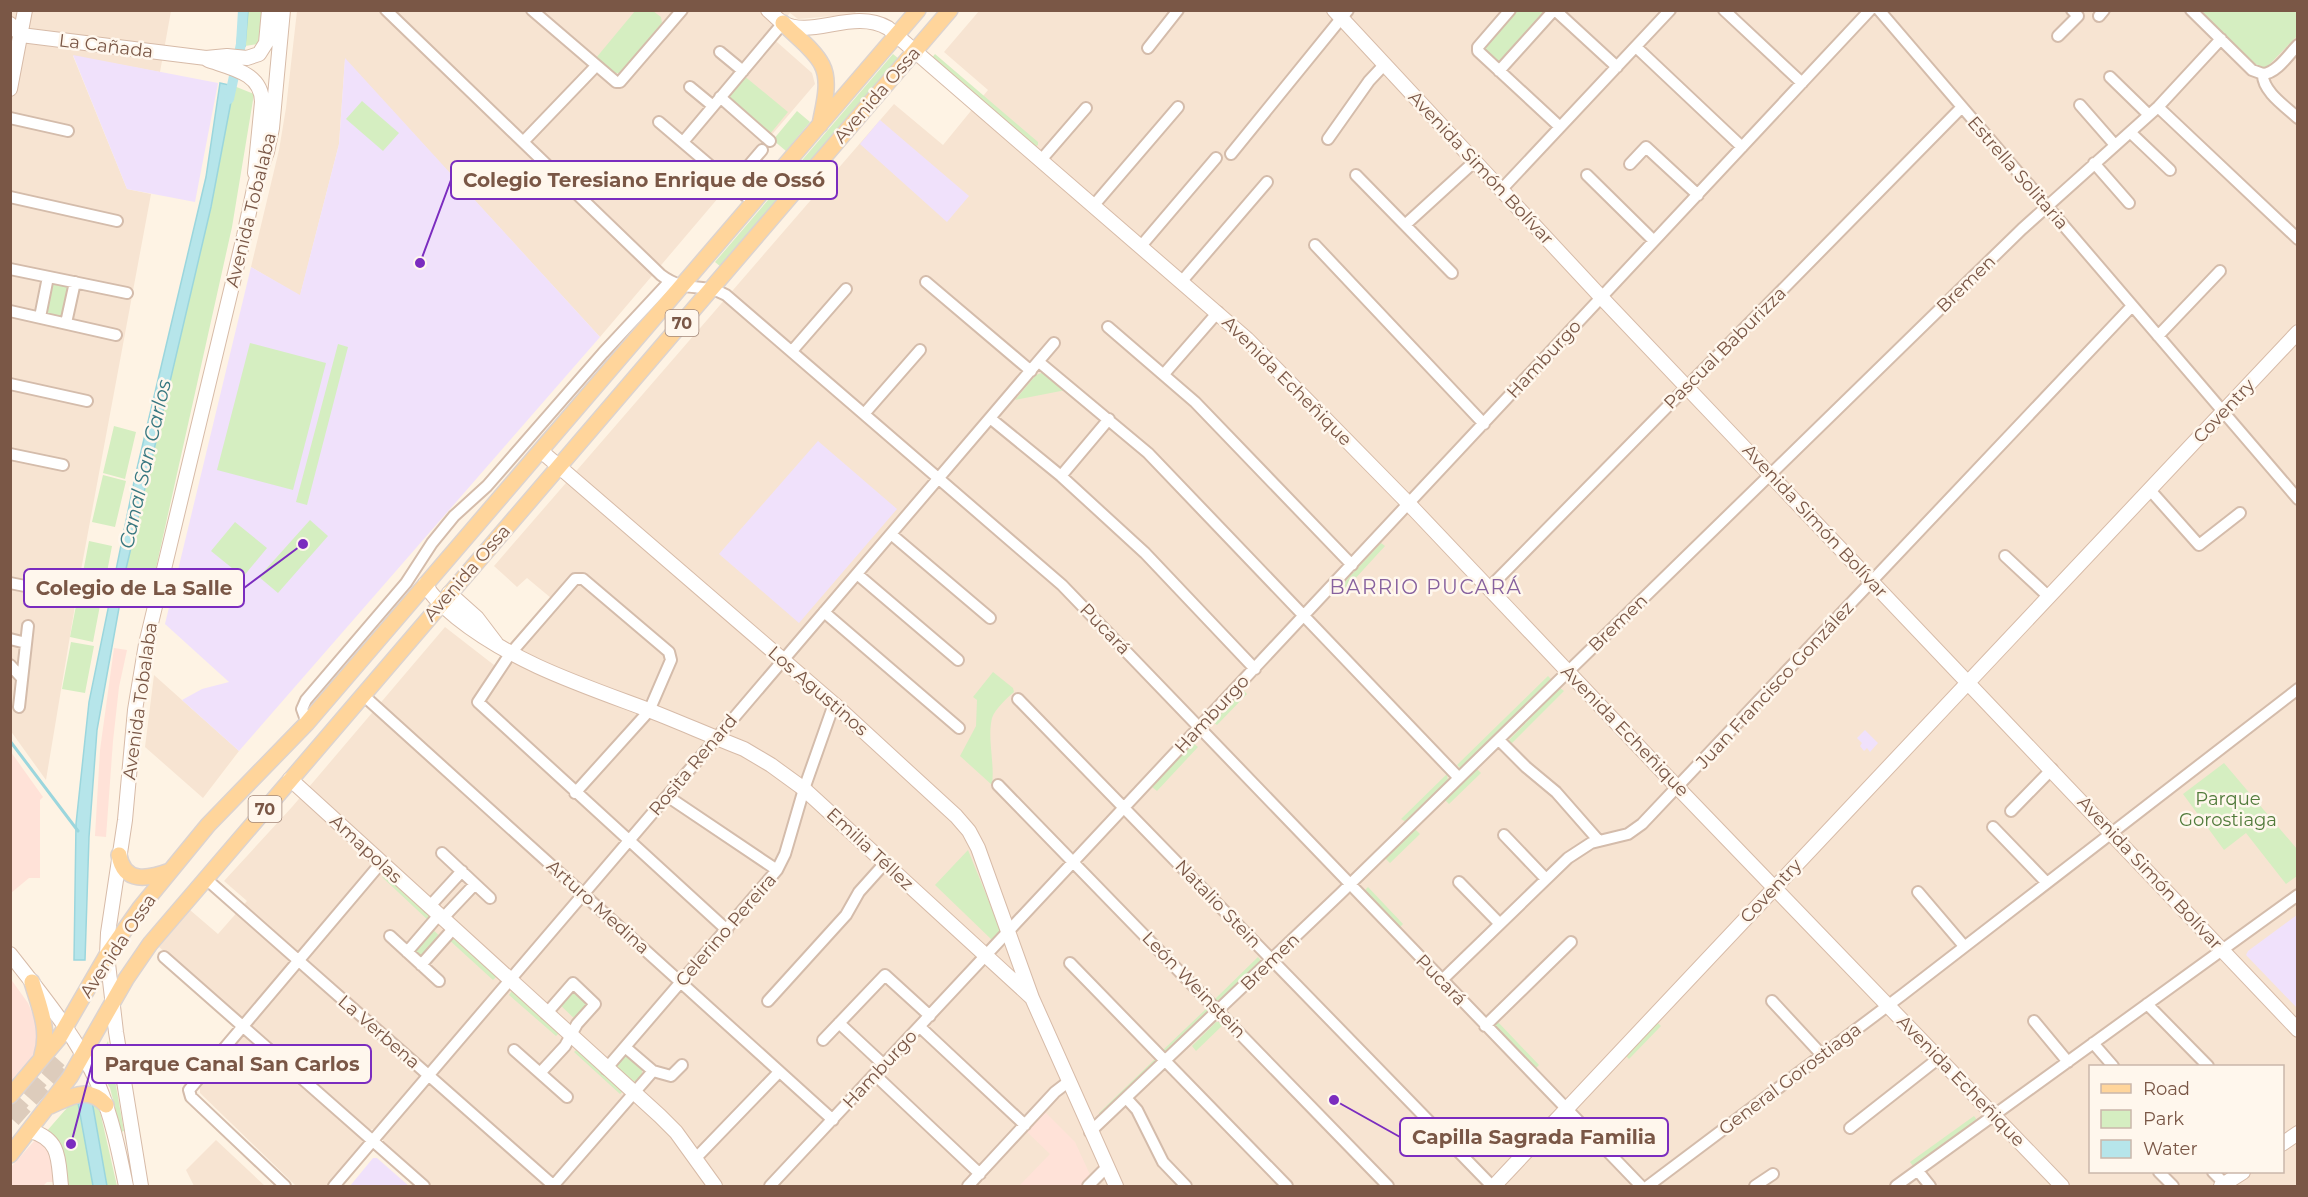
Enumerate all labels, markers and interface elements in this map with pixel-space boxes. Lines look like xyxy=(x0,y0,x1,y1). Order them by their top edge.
street label: La Cañada xyxy=(58,29,154,63)
street label: Avenida Ossa xyxy=(829,42,925,148)
street label: Avenida Simón Bolívar xyxy=(1404,87,1558,249)
street label: Estrella Solitaria xyxy=(1963,112,2073,234)
street label: Avenida Tobalaba xyxy=(221,130,281,290)
callout: Colegio Teresiano Enrique de Ossó xyxy=(451,161,837,199)
text: Colegio Teresiano Enrique de Ossó xyxy=(463,168,825,192)
street label: Bremen xyxy=(1932,251,2000,317)
street label: Pascual Baburizza xyxy=(1659,282,1791,414)
road number: 70 xyxy=(666,310,698,336)
street label: Avenida Echeñique xyxy=(1218,312,1357,451)
street label: Hamburgo xyxy=(1502,315,1586,403)
street label: Coventry xyxy=(2189,374,2260,448)
water label: Canal San Carlos xyxy=(114,377,176,551)
street label: Avenida Simón Bolívar xyxy=(1738,440,1892,602)
street label: Avenida Ossa xyxy=(419,520,515,626)
callout: Colegio de La Salle xyxy=(24,569,244,607)
district label: BARRIO PUCARÁ xyxy=(1330,575,1522,599)
text: Colegio de La Salle xyxy=(36,576,232,600)
street label: Bremen xyxy=(1584,590,1652,656)
street label: Juan Francisco González xyxy=(1691,597,1858,774)
street label: Pucará xyxy=(1075,599,1135,659)
street label: Avenida Tobalaba xyxy=(118,621,162,781)
street label: Los Agustinos xyxy=(763,641,873,741)
street label: Avenida Echeñique xyxy=(1556,661,1694,801)
street label: Hamburgo xyxy=(1170,670,1254,758)
street label: Rosita Renard xyxy=(644,710,742,820)
park label: Parque Gorostiaga xyxy=(2179,788,2277,831)
street label: Avenida Simón Bolívar xyxy=(2073,792,2227,954)
road number: 70 xyxy=(248,796,282,822)
street label: Emilia Téllez xyxy=(822,803,918,895)
street label: Amapolas xyxy=(325,810,407,888)
street label: Coventry xyxy=(1736,854,1807,928)
street label: Arturo Medina xyxy=(542,855,654,959)
street label: Natalio Stein xyxy=(1170,855,1266,953)
street label: Celerino Pereira xyxy=(671,869,781,991)
street label: Avenida Ossa xyxy=(75,890,161,1002)
street label: León Weinstein xyxy=(1137,927,1251,1043)
street label: Bremen xyxy=(1236,929,1304,995)
street label: Pucará xyxy=(1411,950,1471,1010)
street label: La Verbena xyxy=(334,990,424,1074)
street label: Avenida Echeñique xyxy=(1892,1011,2030,1151)
street label: General Gorostiaga xyxy=(1715,1018,1865,1140)
street label: Hamburgo xyxy=(838,1025,922,1113)
callout: Parque Canal San Carlos xyxy=(92,1045,371,1083)
text: Parque Canal San Carlos xyxy=(104,1052,360,1076)
legend xyxy=(2089,1065,2284,1173)
text: Road xyxy=(2143,1078,2190,1100)
text: Park xyxy=(2143,1108,2184,1130)
callout: Capilla Sagrada Familia xyxy=(1400,1118,1668,1156)
text: Capilla Sagrada Familia xyxy=(1412,1125,1656,1149)
text: Water xyxy=(2143,1138,2198,1160)

